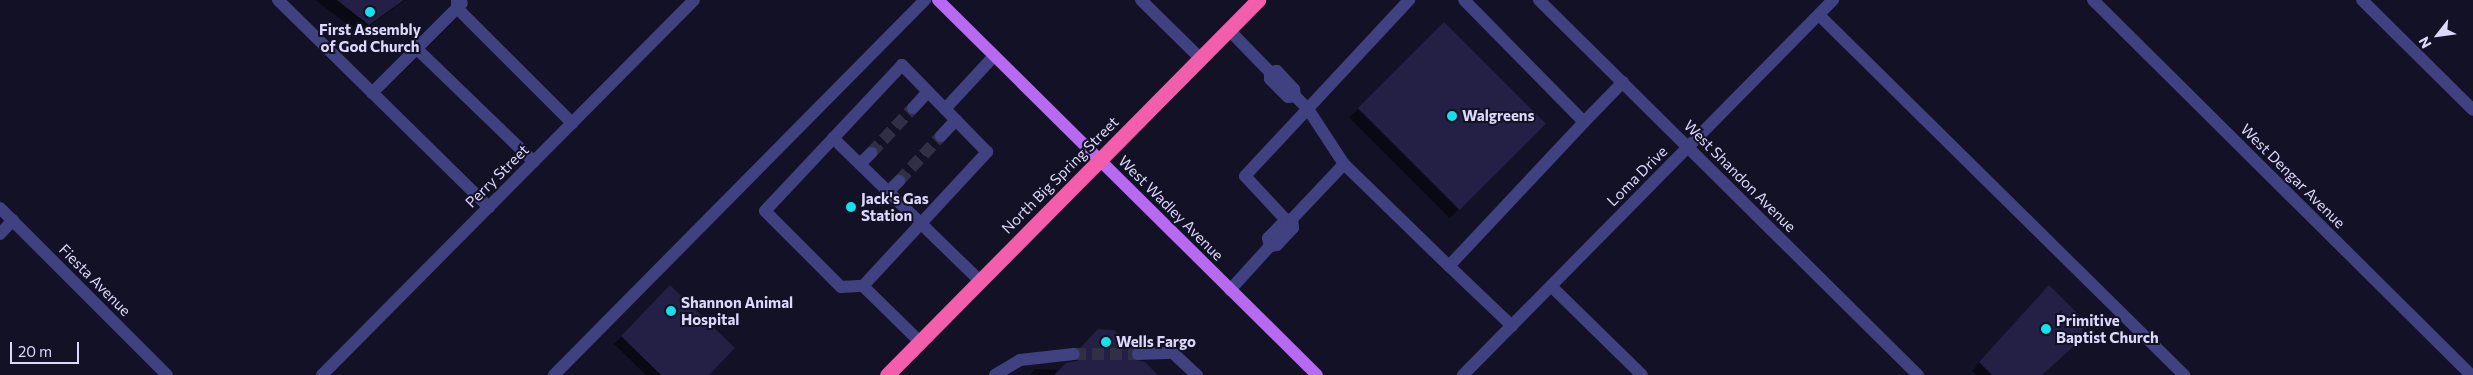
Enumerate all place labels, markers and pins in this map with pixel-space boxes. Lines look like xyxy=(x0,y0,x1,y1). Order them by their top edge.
marker: First Assembly of God Church xyxy=(364,6,376,18)
place label: First Assembly of God Church xyxy=(319,20,421,55)
place label: Walgreens xyxy=(1462,107,1535,125)
marker: Walgreens xyxy=(1446,110,1458,122)
place label: Jack's Gas Station xyxy=(861,189,929,224)
marker: Jack's Gas Station xyxy=(845,201,857,213)
place label: Shannon Animal Hospital xyxy=(681,293,793,328)
marker: Shannon Animal Hospital xyxy=(665,305,677,317)
place label: Primitive Baptist Church xyxy=(2056,311,2159,346)
marker: Primitive Baptist Church xyxy=(2040,323,2052,335)
place label: Wells Fargo xyxy=(1116,333,1196,351)
marker: Wells Fargo xyxy=(1100,336,1112,348)

